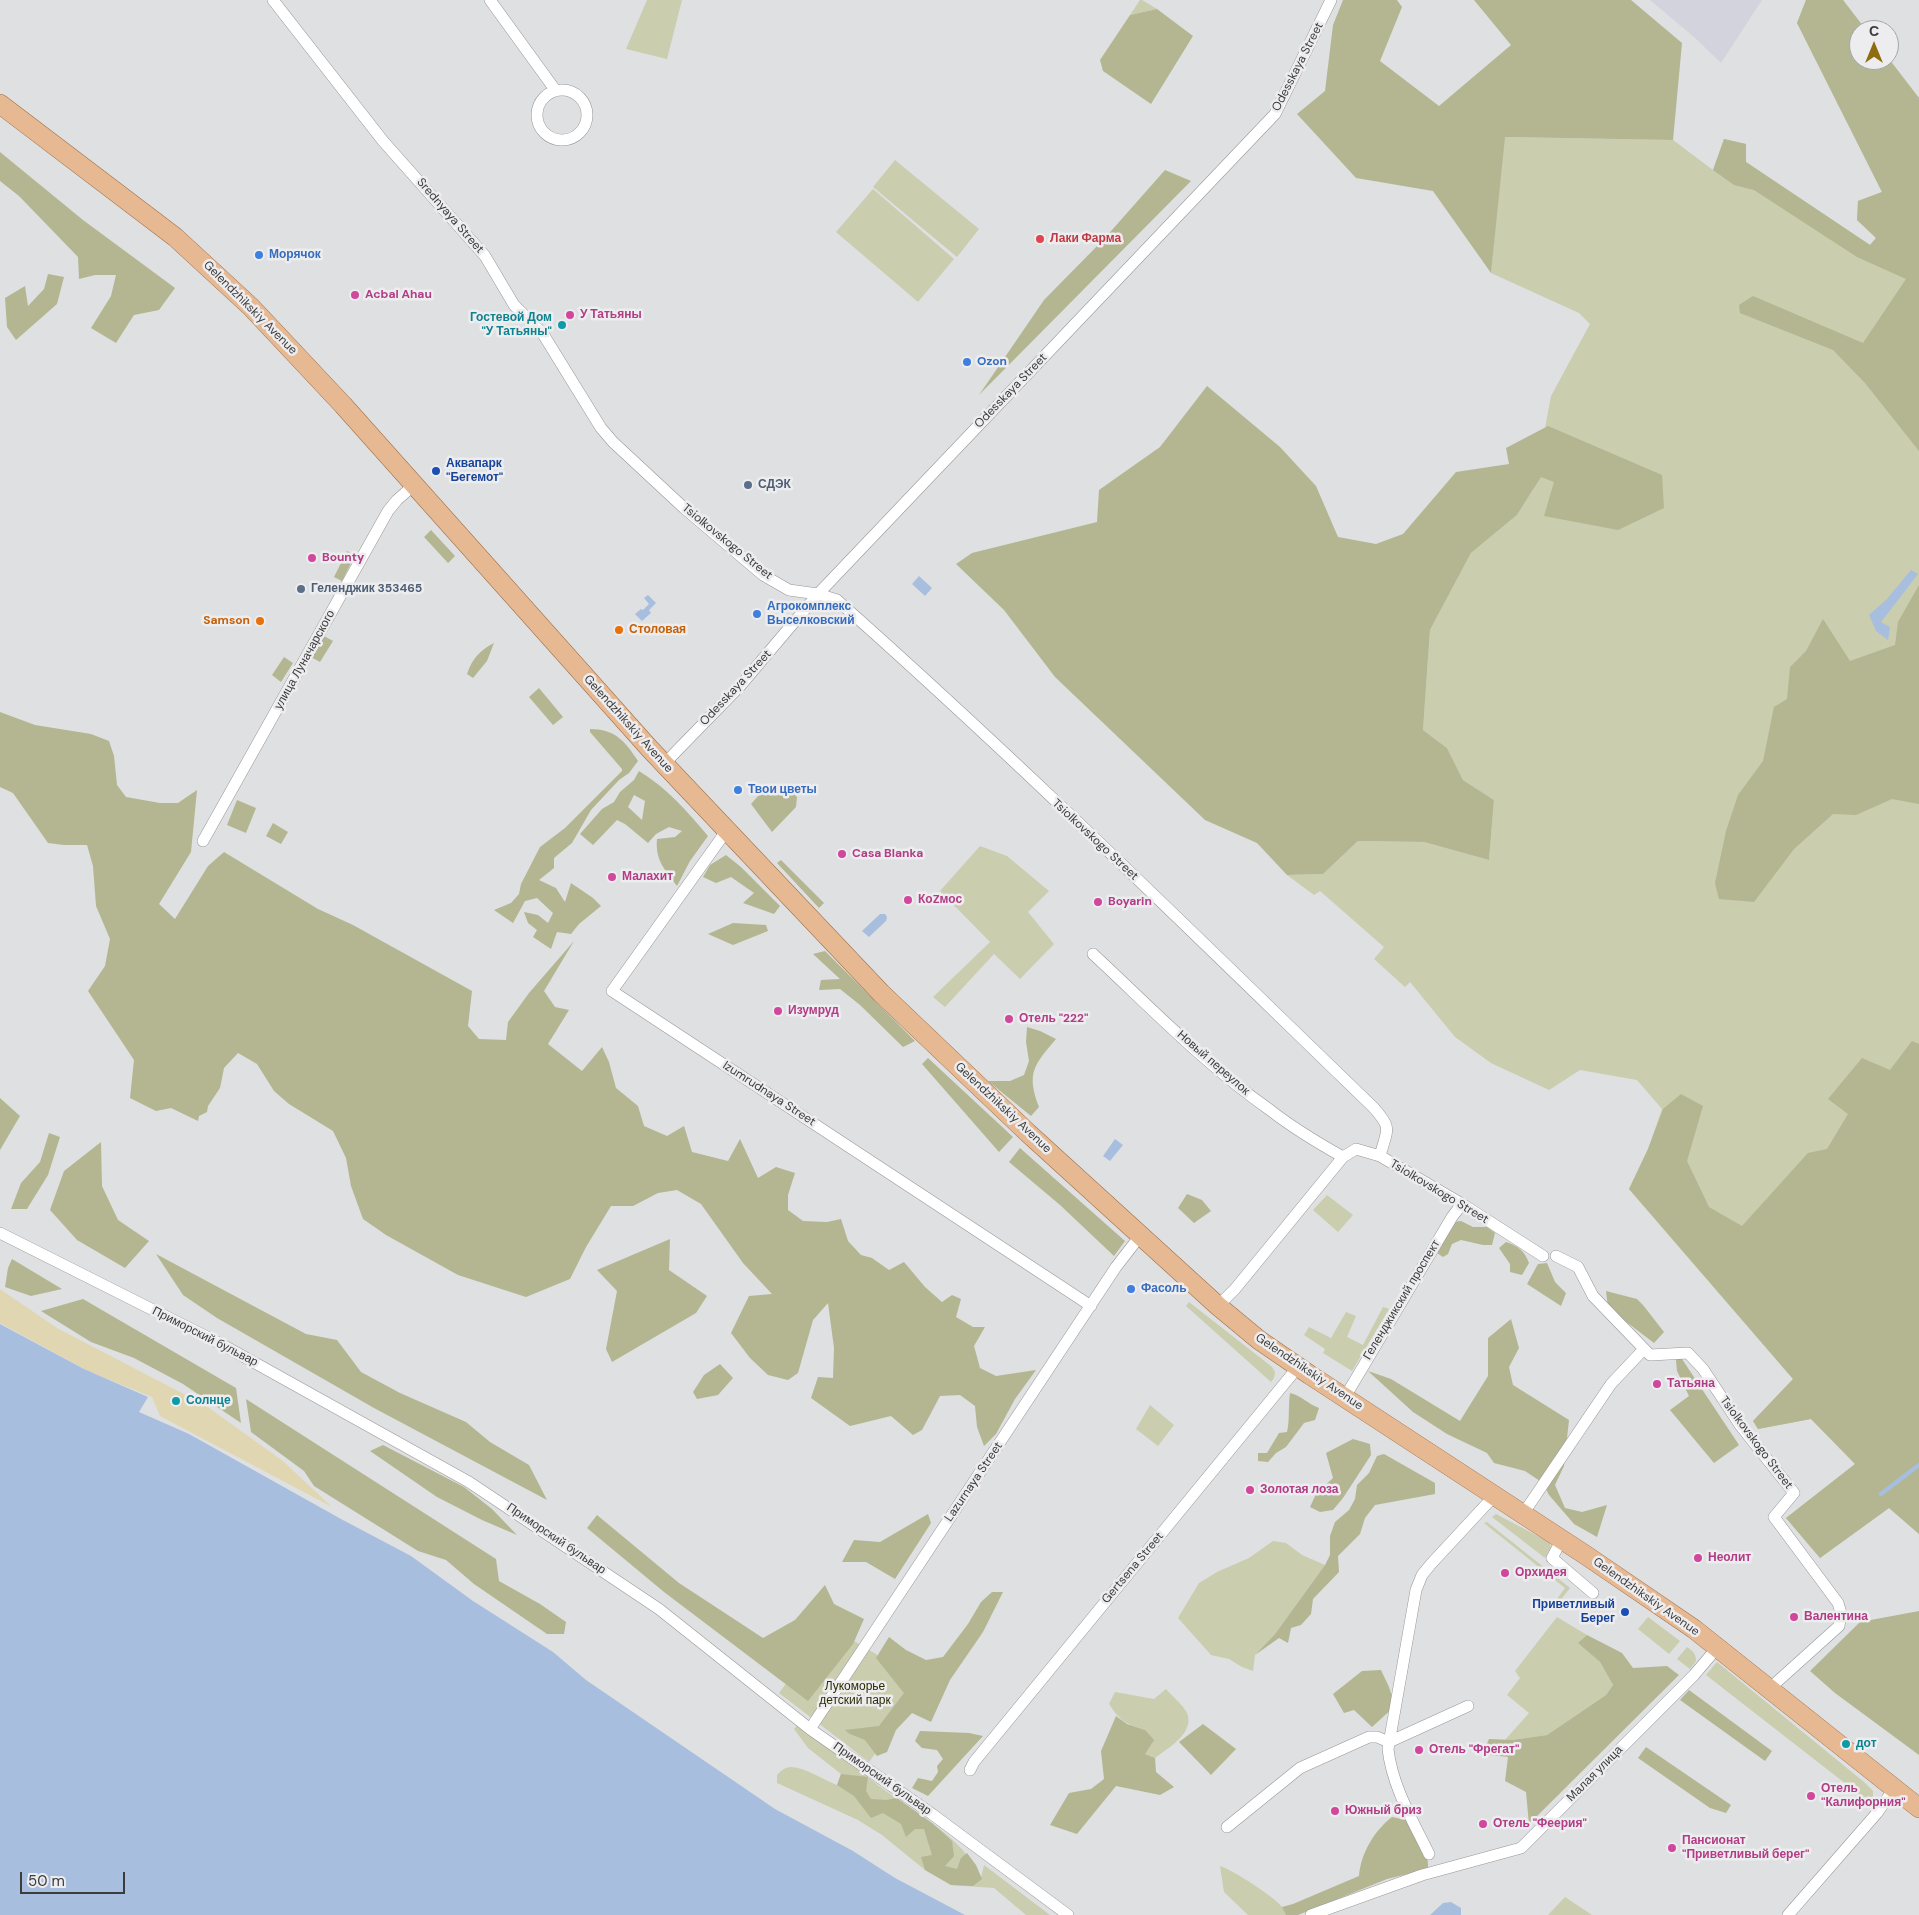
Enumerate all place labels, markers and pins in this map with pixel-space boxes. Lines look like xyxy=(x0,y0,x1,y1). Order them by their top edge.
place label: Лаки Фарма xyxy=(1050,232,1121,246)
marker: Лаки Фарма xyxy=(1034,233,1046,245)
place label: Морячок xyxy=(269,248,321,262)
marker: Морячок xyxy=(253,249,265,261)
place label: Acbal Ahau xyxy=(365,288,432,302)
marker: Acbal Ahau xyxy=(349,289,361,301)
place label: У Татьяны xyxy=(580,308,642,322)
marker: У Татьяны xyxy=(564,309,576,321)
place label: Гостевой Дом "У Татьяны" xyxy=(470,311,552,339)
marker: Гостевой Дом "У Татьяны" xyxy=(556,319,568,331)
place label: Ozon xyxy=(977,355,1007,369)
marker: Ozon xyxy=(961,356,973,368)
place label: Аквапарк "Бегемот" xyxy=(446,457,503,485)
marker: Аквапарк "Бегемот" xyxy=(430,465,442,477)
place label: СДЭК xyxy=(758,478,791,492)
marker: СДЭК xyxy=(742,479,754,491)
place label: Bounty xyxy=(322,551,364,565)
marker: Bounty xyxy=(306,552,318,564)
place label: Геленджик 353465 xyxy=(311,582,422,596)
marker: Геленджик 353465 xyxy=(295,583,307,595)
place label: Агрокомплекс Выселковский xyxy=(767,600,855,628)
marker: Агрокомплекс Выселковский xyxy=(751,608,763,620)
place label: Samson xyxy=(203,614,250,628)
marker: Samson xyxy=(254,615,266,627)
place label: Столовая xyxy=(629,623,686,637)
marker: Столовая xyxy=(613,624,625,636)
place label: Твои цветы xyxy=(748,783,817,797)
marker: Твои цветы xyxy=(732,784,744,796)
place label: Casa Blanka xyxy=(852,847,923,861)
marker: Casa Blanka xyxy=(836,848,848,860)
place label: Малахит xyxy=(622,870,673,884)
marker: Малахит xyxy=(606,871,618,883)
place label: КоZмос xyxy=(918,893,962,907)
marker: КоZмос xyxy=(902,894,914,906)
place label: Boyarin xyxy=(1108,895,1152,909)
marker: Boyarin xyxy=(1092,896,1104,908)
place label: Изумруд xyxy=(788,1004,839,1018)
marker: Изумруд xyxy=(772,1005,784,1017)
place label: Отель "222" xyxy=(1019,1012,1088,1026)
marker: Отель "222" xyxy=(1003,1013,1015,1025)
place label: Фасоль xyxy=(1141,1282,1187,1296)
marker: Фасоль xyxy=(1125,1283,1137,1295)
place label: Татьяна xyxy=(1667,1377,1715,1391)
marker: Татьяна xyxy=(1651,1378,1663,1390)
place label: Солнце xyxy=(186,1394,231,1408)
marker: Солнце xyxy=(170,1395,182,1407)
place label: Золотая лоза xyxy=(1260,1483,1339,1497)
marker: Золотая лоза xyxy=(1244,1484,1256,1496)
place label: Неолит xyxy=(1708,1551,1751,1565)
marker: Неолит xyxy=(1692,1552,1704,1564)
place label: Орхидея xyxy=(1515,1566,1567,1580)
marker: Орхидея xyxy=(1499,1567,1511,1579)
place label: Приветливый Берег xyxy=(1532,1598,1615,1626)
marker: Приветливый Берег xyxy=(1619,1606,1631,1618)
place label: Валентина xyxy=(1804,1610,1868,1624)
marker: Валентина xyxy=(1788,1611,1800,1623)
place label: дот xyxy=(1856,1737,1877,1751)
marker: дот xyxy=(1840,1738,1852,1750)
place label: Отель "Фрегат" xyxy=(1429,1743,1519,1757)
marker: Отель "Фрегат" xyxy=(1413,1744,1425,1756)
place label: Отель "Калифорния" xyxy=(1821,1782,1906,1810)
marker: Отель "Калифорния" xyxy=(1805,1790,1817,1802)
place label: Южный бриз xyxy=(1345,1804,1422,1818)
marker: Южный бриз xyxy=(1329,1805,1341,1817)
place label: Отель "Феерия" xyxy=(1493,1817,1587,1831)
marker: Отель "Феерия" xyxy=(1477,1818,1489,1830)
place label: Пансионат "Приветливый берег" xyxy=(1682,1834,1810,1862)
marker: Пансионат "Приветливый берег" xyxy=(1666,1842,1678,1854)

